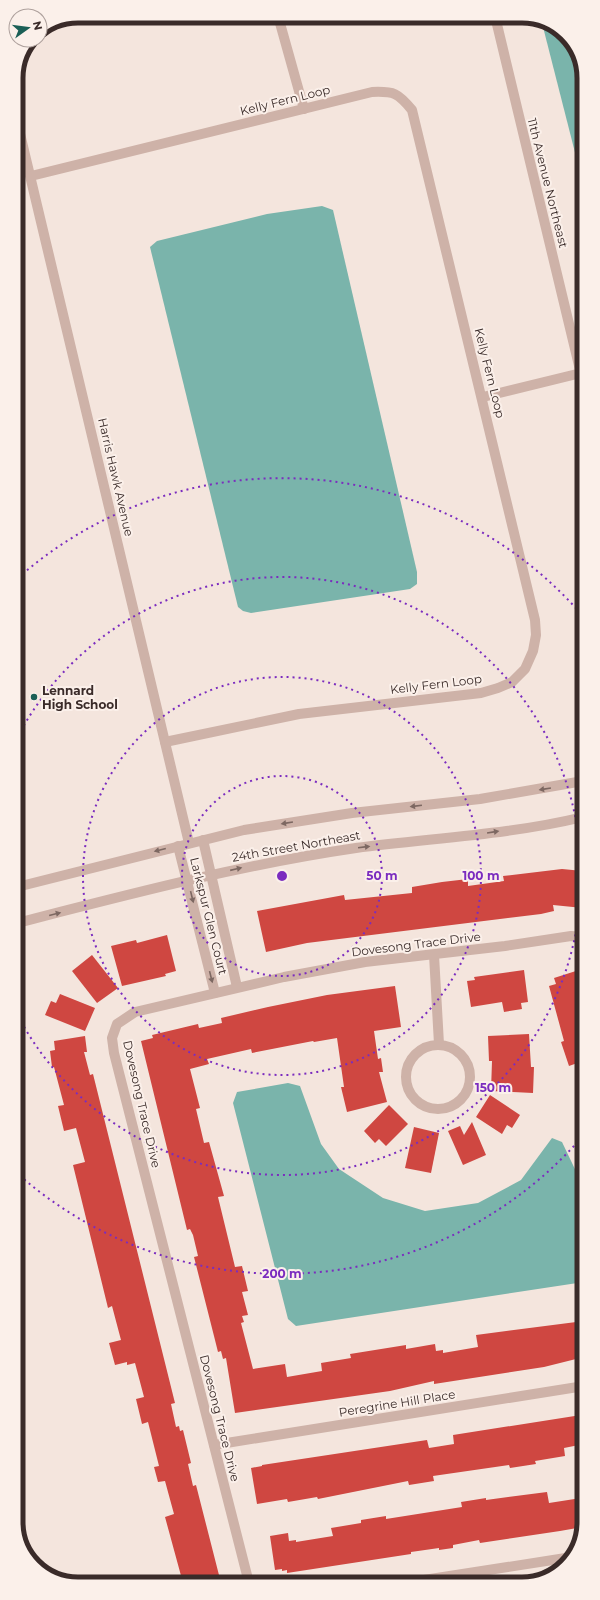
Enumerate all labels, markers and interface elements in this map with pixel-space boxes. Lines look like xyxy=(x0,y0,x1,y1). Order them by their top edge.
north arrow xyxy=(8,8,48,48)
text: N xyxy=(30,20,46,32)
street label: Kelly Fern Loop xyxy=(238,82,332,118)
street label: 11th Avenue Northeast xyxy=(525,116,571,250)
street label: Kelly Fern Loop xyxy=(472,326,508,420)
street label: Harris Hawk Avenue xyxy=(95,416,137,538)
street label: Kelly Fern Loop xyxy=(389,671,483,697)
place label: Lennard High School xyxy=(42,683,118,712)
marker: Lennard High School xyxy=(29,692,39,702)
one-way arrow xyxy=(538,786,551,792)
one-way arrow xyxy=(410,803,422,809)
one-way arrow xyxy=(281,821,293,827)
street label: 24th Street Northeast xyxy=(231,827,362,865)
one-way arrow xyxy=(487,829,499,835)
one-way arrow xyxy=(358,844,370,851)
one-way arrow xyxy=(154,848,166,854)
street label: Larkspur Glen Court xyxy=(187,856,231,976)
one-way arrow xyxy=(229,865,242,871)
text: 50 m xyxy=(366,868,398,883)
text: 100 m xyxy=(463,868,499,883)
centre of rings xyxy=(275,869,289,883)
one-way arrow xyxy=(189,891,195,903)
one-way arrow xyxy=(49,910,61,916)
street label: Dovesong Trace Drive xyxy=(350,929,482,959)
one-way arrow xyxy=(209,971,215,984)
street label: Dovesong Trace Drive xyxy=(120,1039,164,1169)
text: 150 m xyxy=(475,1080,511,1095)
text: 200 m xyxy=(262,1266,302,1281)
street label: Dovesong Trace Drive xyxy=(197,1353,243,1483)
street label: Peregrine Hill Place xyxy=(338,1386,456,1420)

